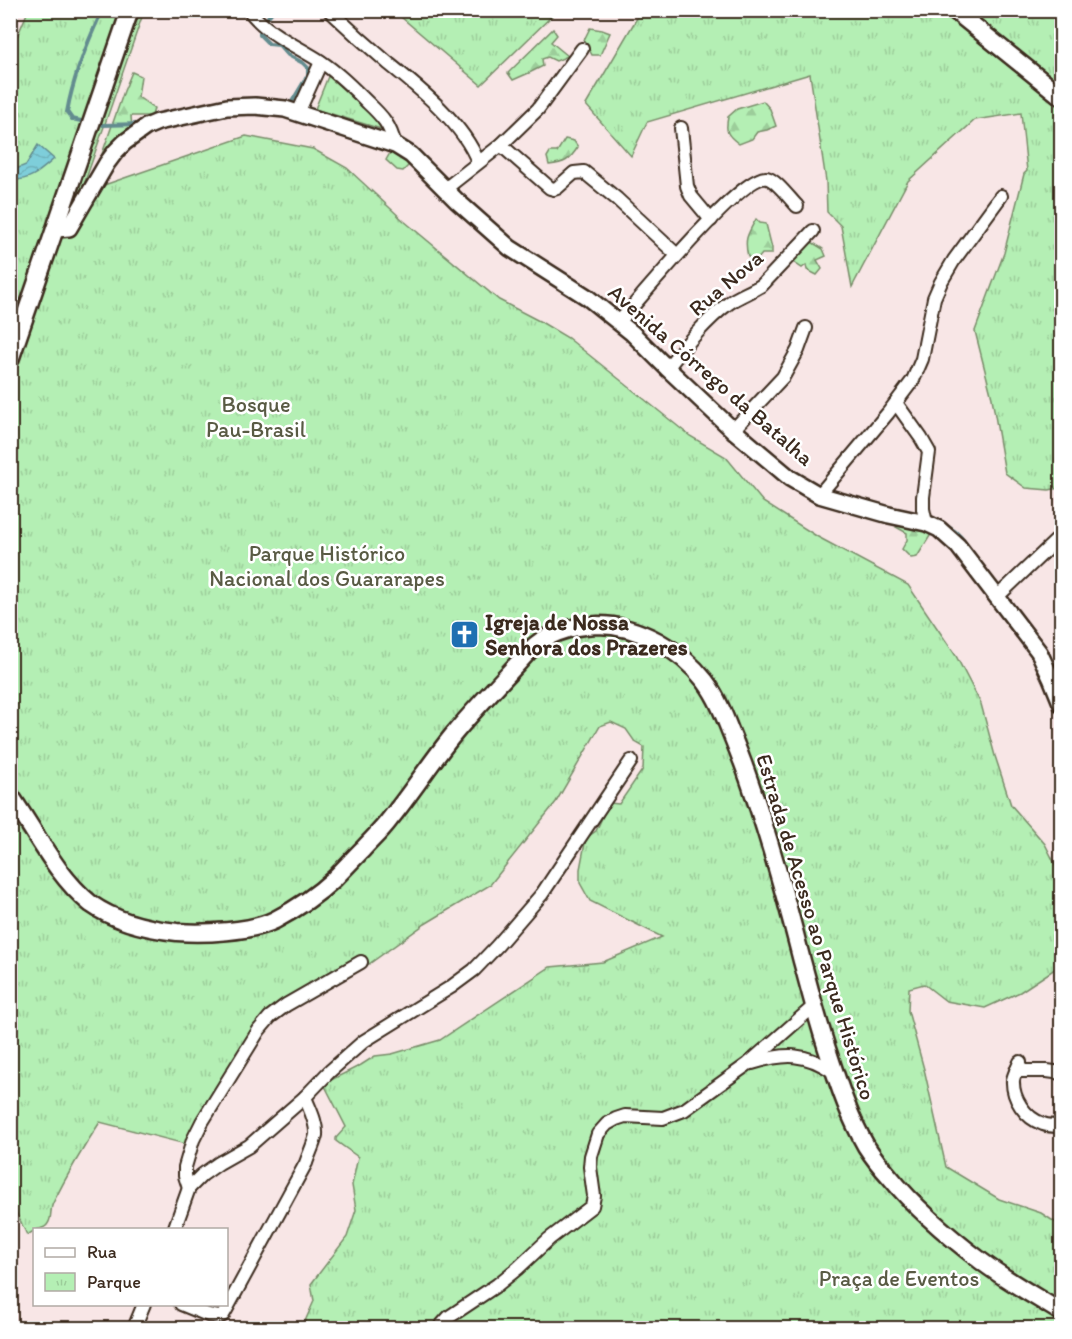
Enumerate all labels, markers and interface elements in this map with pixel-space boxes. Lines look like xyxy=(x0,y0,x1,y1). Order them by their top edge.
street label: Rua Nova xyxy=(683,244,769,322)
street label: Avenida Córrego da Batalha xyxy=(603,278,820,472)
park label: Bosque Pau-Brasil xyxy=(206,391,306,443)
park label: Parque Histórico Nacional dos Guararapes xyxy=(209,540,445,592)
place label: Igreja de Nossa Senhora dos Prazeres xyxy=(485,609,688,661)
church icon: Igreja de Nossa Senhora dos Prazeres xyxy=(448,619,480,651)
street label: Estrada de Acesso ao Parque Histórico xyxy=(750,751,882,1103)
legend xyxy=(33,1228,228,1306)
text: Rua xyxy=(87,1241,117,1263)
park label: Praça de Eventos xyxy=(819,1265,979,1292)
text: Parque xyxy=(87,1271,141,1293)

